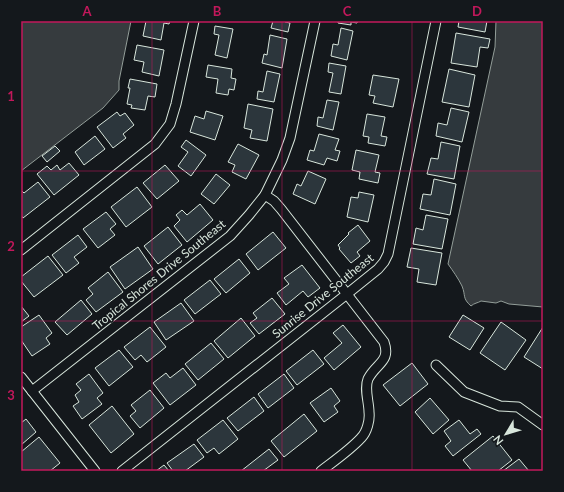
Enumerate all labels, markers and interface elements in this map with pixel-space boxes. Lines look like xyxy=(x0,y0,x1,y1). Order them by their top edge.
text: A xyxy=(81,3,92,19)
text: B xyxy=(213,3,222,19)
text: C xyxy=(343,3,352,19)
text: D xyxy=(472,3,482,19)
text: 1 xyxy=(7,88,15,104)
street label: Tropical Shores Drive Southeast xyxy=(89,216,229,333)
text: 2 xyxy=(7,238,15,254)
street label: Sunrise Drive Southeast xyxy=(269,250,377,341)
text: 3 xyxy=(7,387,15,403)
north arrow xyxy=(486,414,526,454)
text: N xyxy=(490,433,505,448)

